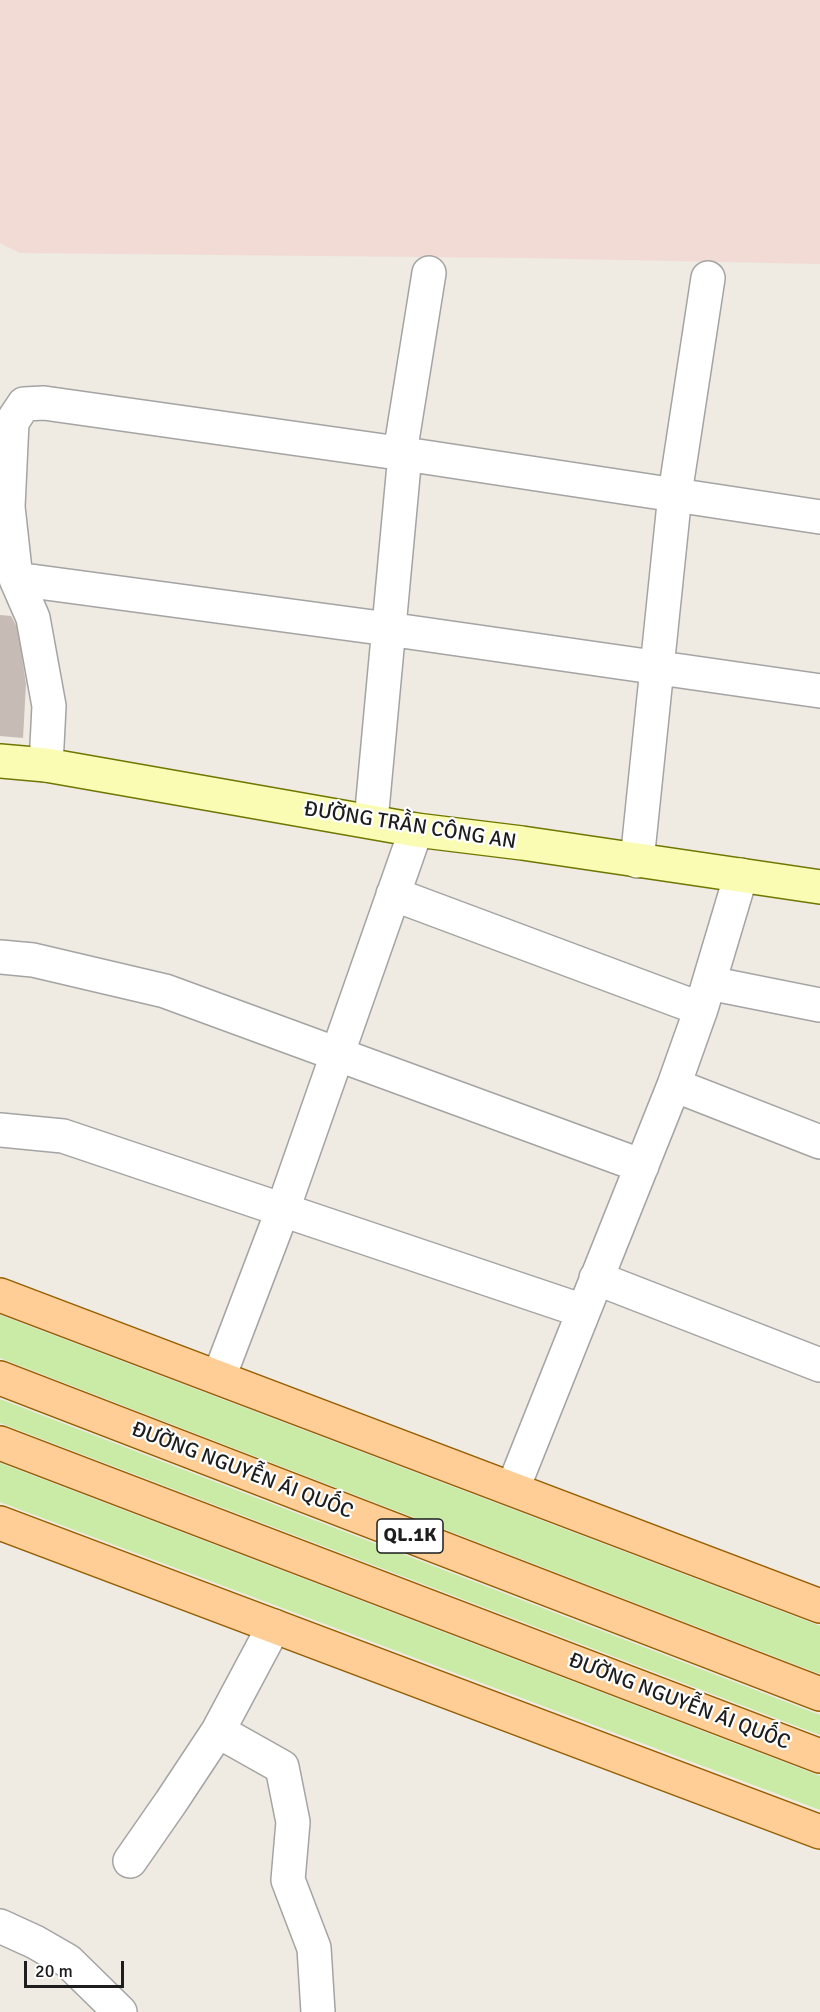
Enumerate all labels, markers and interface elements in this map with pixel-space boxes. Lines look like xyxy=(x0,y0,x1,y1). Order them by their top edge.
street label: ĐƯỜNG TRẦN CÔNG AN xyxy=(302,797,518,855)
street label: ĐƯỜNG NGUYỄN ÁI QUỐC xyxy=(128,1417,356,1525)
road number: QL.1K xyxy=(377,1519,443,1553)
street label: ĐƯỜNG NGUYỄN ÁI QUỐC xyxy=(565,1648,793,1756)
scale bar xyxy=(27,1949,128,1987)
text: 20 m xyxy=(35,1960,73,1982)

